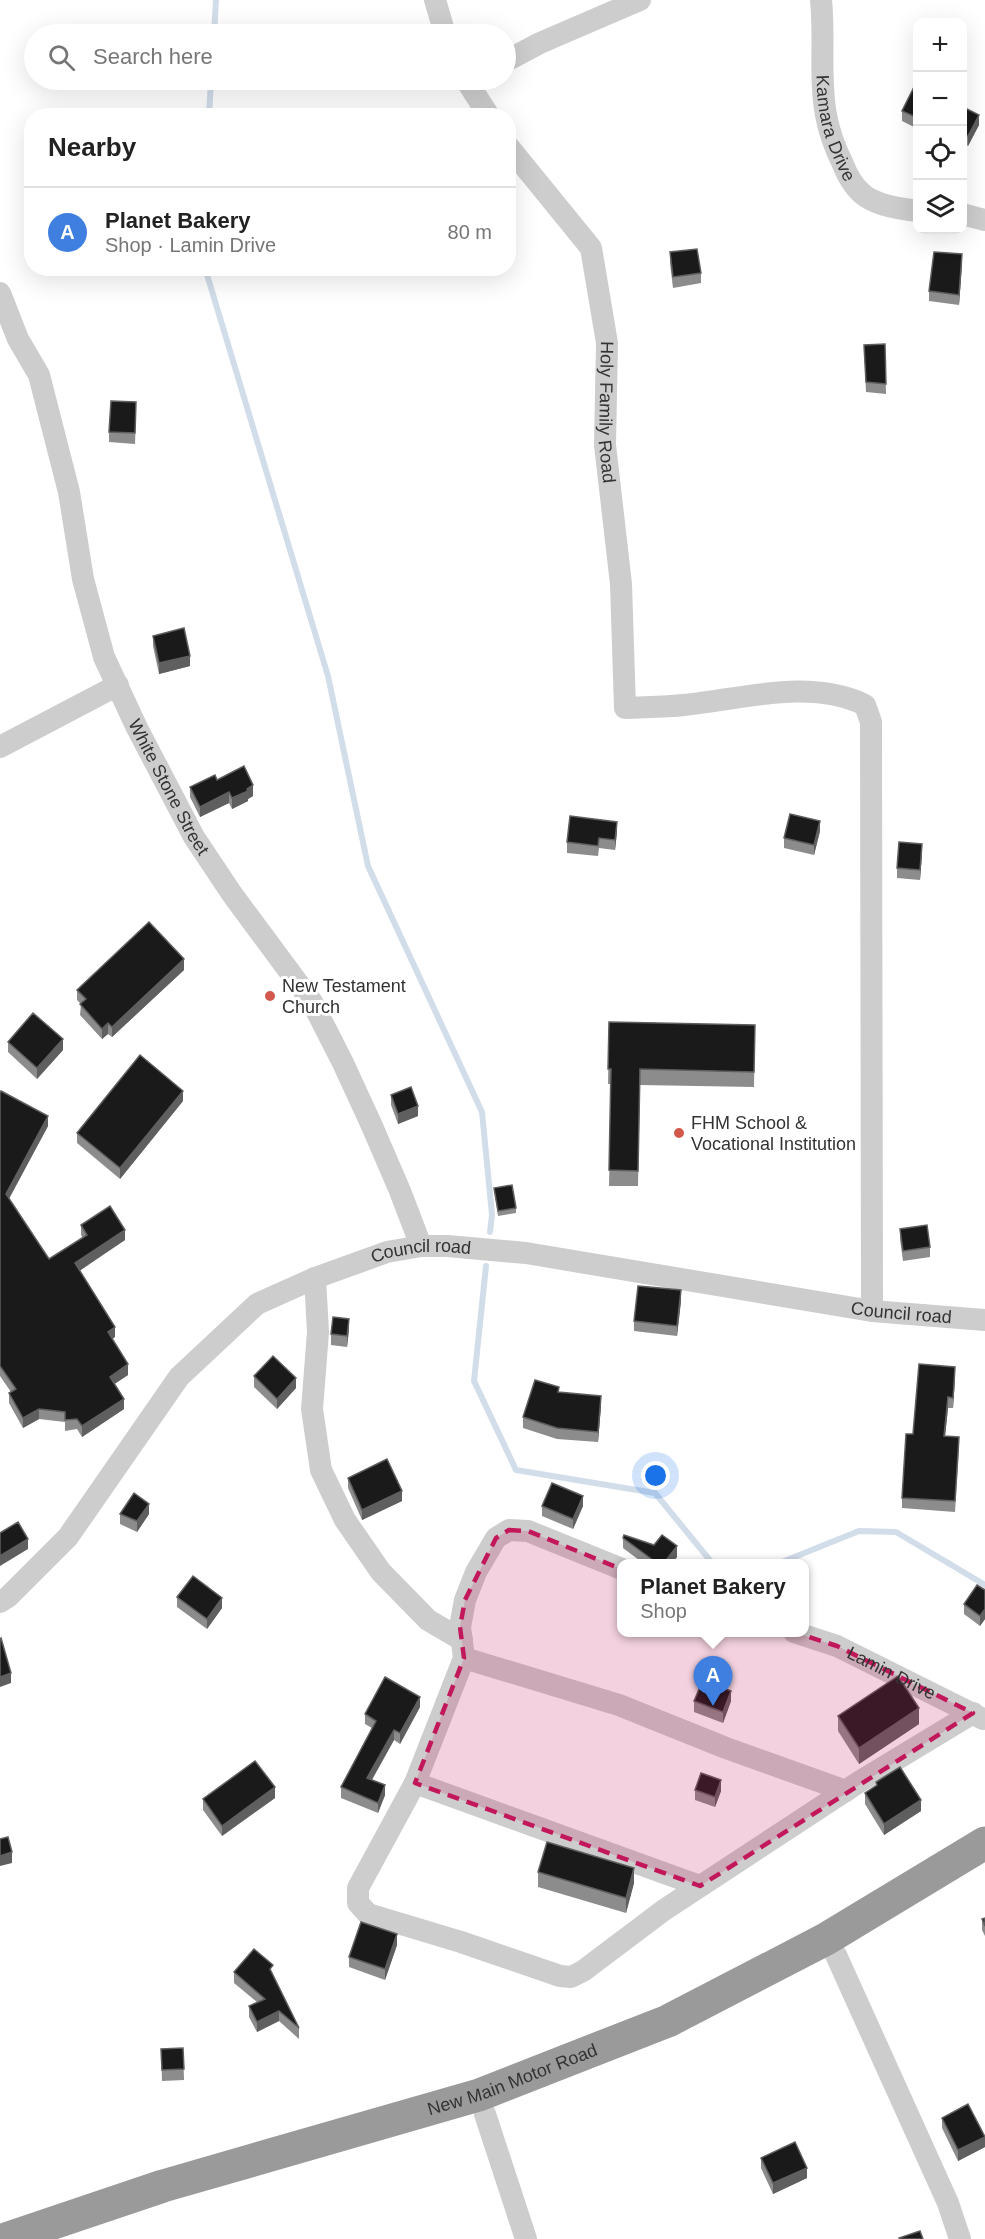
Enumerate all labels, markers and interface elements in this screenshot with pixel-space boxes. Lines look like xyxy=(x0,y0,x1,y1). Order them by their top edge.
map controls xyxy=(913,18,967,234)
button: + xyxy=(913,18,967,72)
search box xyxy=(24,24,516,90)
icon: search xyxy=(45,41,78,74)
text: Search here xyxy=(93,44,213,69)
button: − xyxy=(913,72,967,126)
street label: Kamara Drive xyxy=(812,75,859,185)
button: locate xyxy=(913,126,967,180)
text: Nearby xyxy=(48,132,136,162)
button: layers xyxy=(913,180,967,234)
text: Planet Bakery xyxy=(105,208,251,233)
text: A xyxy=(60,221,75,243)
text: 80 m xyxy=(448,221,492,243)
text: Shop · Lamin Drive xyxy=(105,234,276,256)
street label: Holy Family Road xyxy=(595,341,619,484)
street label: White Stone Street xyxy=(124,716,213,859)
place label: New Testament Church xyxy=(282,976,406,1017)
marker: New Testament Church xyxy=(263,989,277,1003)
place label: FHM School & Vocational Institution xyxy=(691,1113,856,1154)
marker: FHM School & Vocational Institution xyxy=(672,1126,686,1140)
street label: Council road xyxy=(368,1236,472,1267)
street label: Council road xyxy=(849,1298,952,1327)
your location xyxy=(641,1461,670,1490)
popup xyxy=(617,1559,809,1637)
text: Planet Bakery xyxy=(640,1574,786,1599)
text: Shop xyxy=(640,1600,687,1622)
street label: Lamin Drive xyxy=(844,1643,939,1704)
pin: A xyxy=(694,1656,732,1706)
street label: New Main Motor Road xyxy=(425,2040,600,2119)

